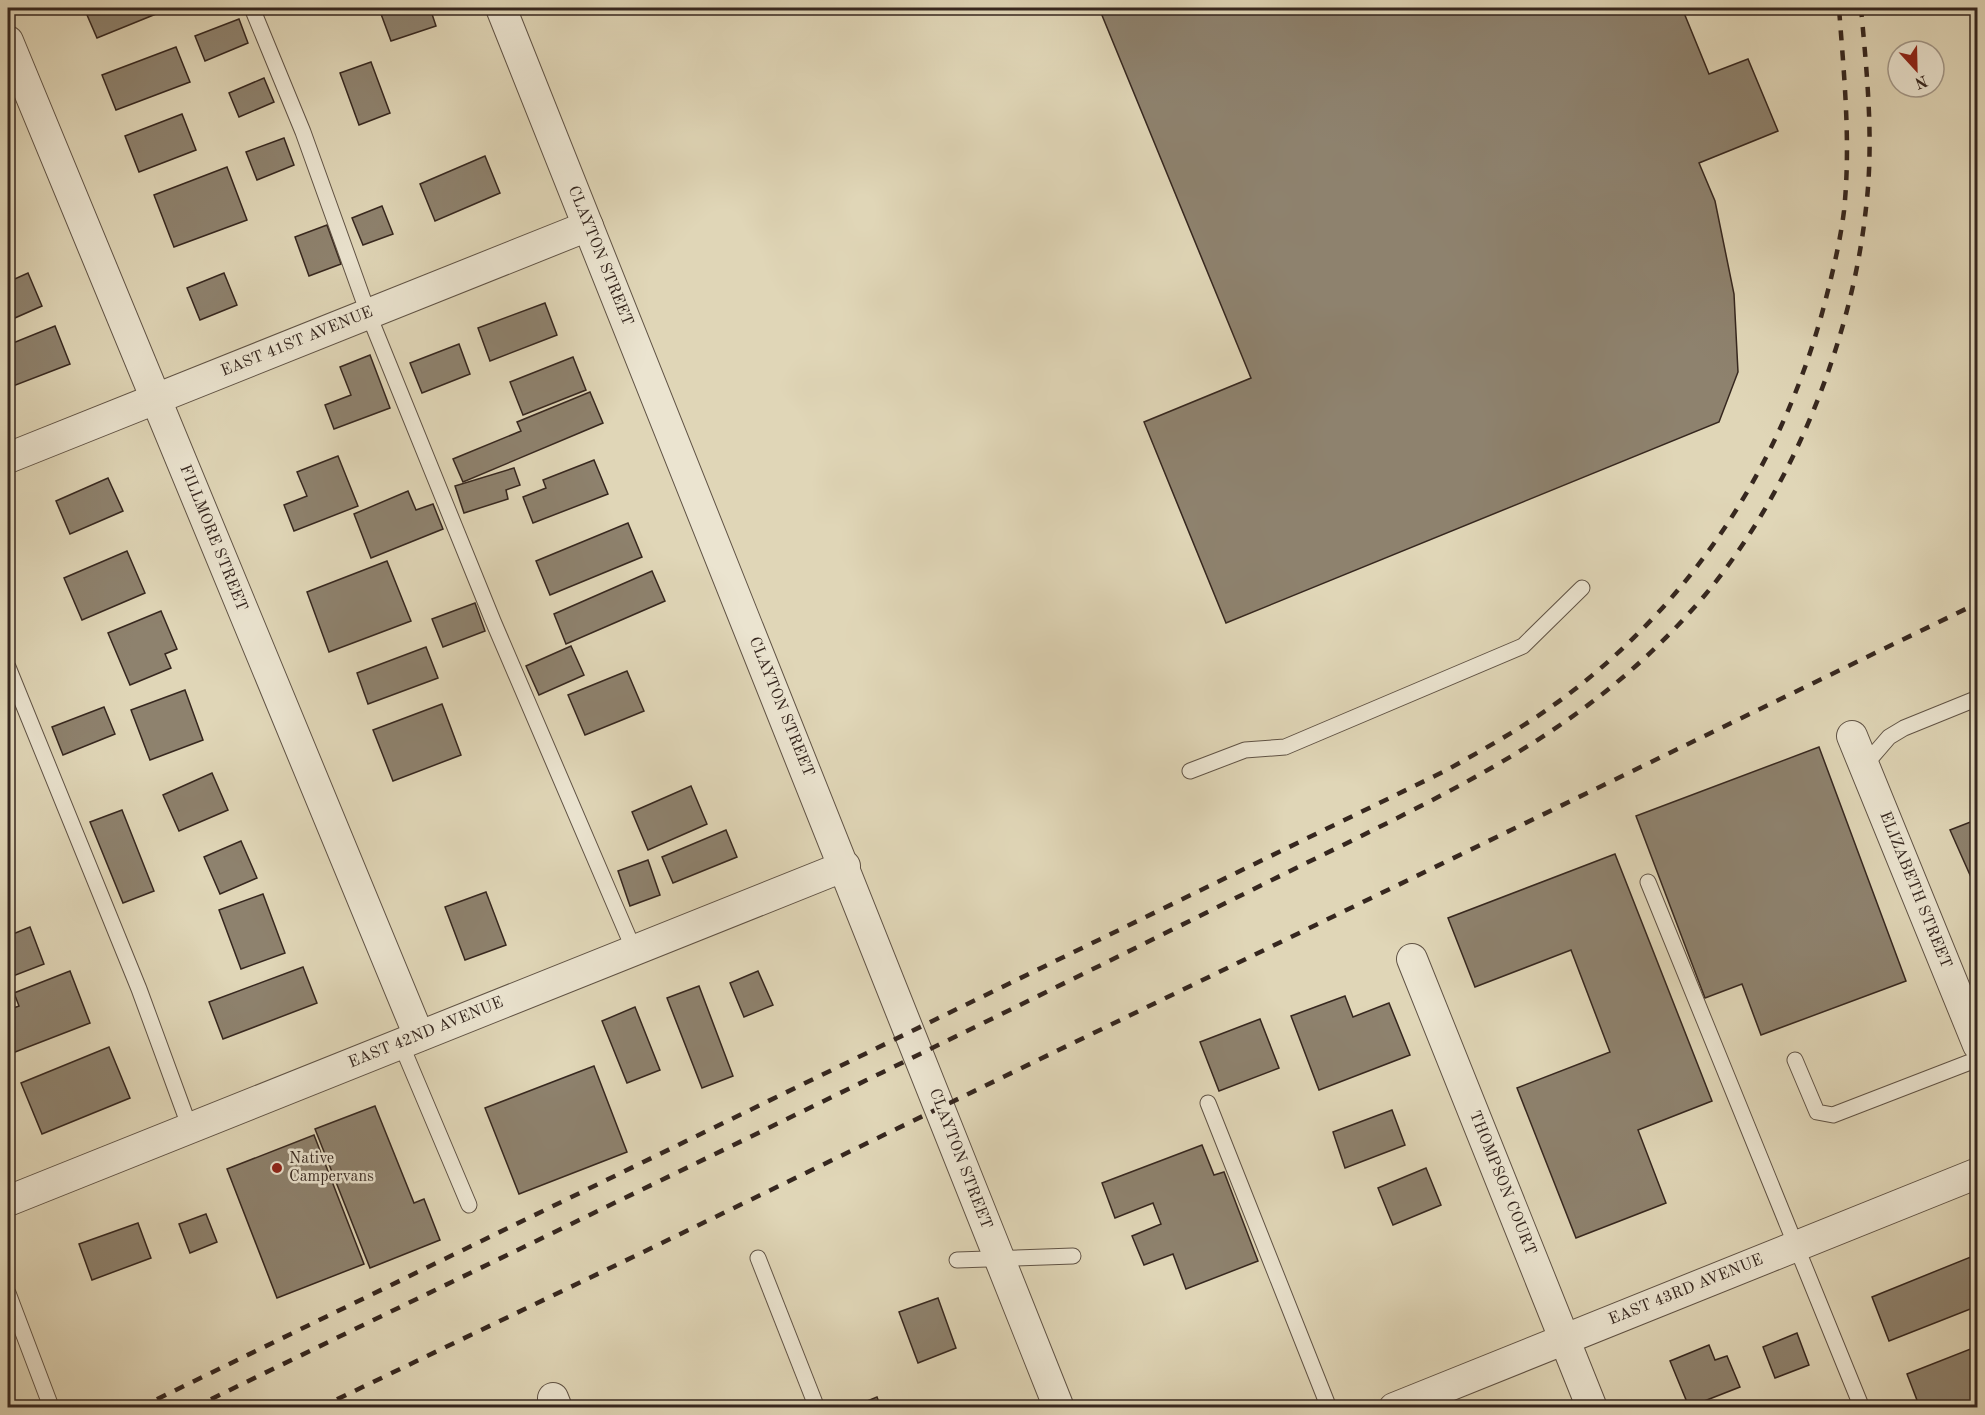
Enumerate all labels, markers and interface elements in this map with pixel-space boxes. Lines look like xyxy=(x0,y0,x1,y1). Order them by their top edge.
north arrow xyxy=(1886,39,1946,99)
text: N xyxy=(1911,71,1930,91)
street label: CLAYTON STREET xyxy=(565,184,635,328)
street label: EAST 41ST AVENUE xyxy=(219,304,375,380)
street label: FILLMORE STREET xyxy=(176,462,250,614)
street label: CLAYTON STREET xyxy=(746,635,816,779)
street label: ELIZABETH STREET xyxy=(1876,809,1954,971)
street label: EAST 42ND AVENUE xyxy=(346,995,506,1071)
street label: CLAYTON STREET xyxy=(926,1087,994,1231)
street label: THOMPSON COURT xyxy=(1466,1108,1538,1258)
place label: Native Campervans xyxy=(289,1151,374,1185)
marker: Native Campervans xyxy=(270,1161,284,1175)
street label: EAST 43RD AVENUE xyxy=(1607,1252,1765,1328)

